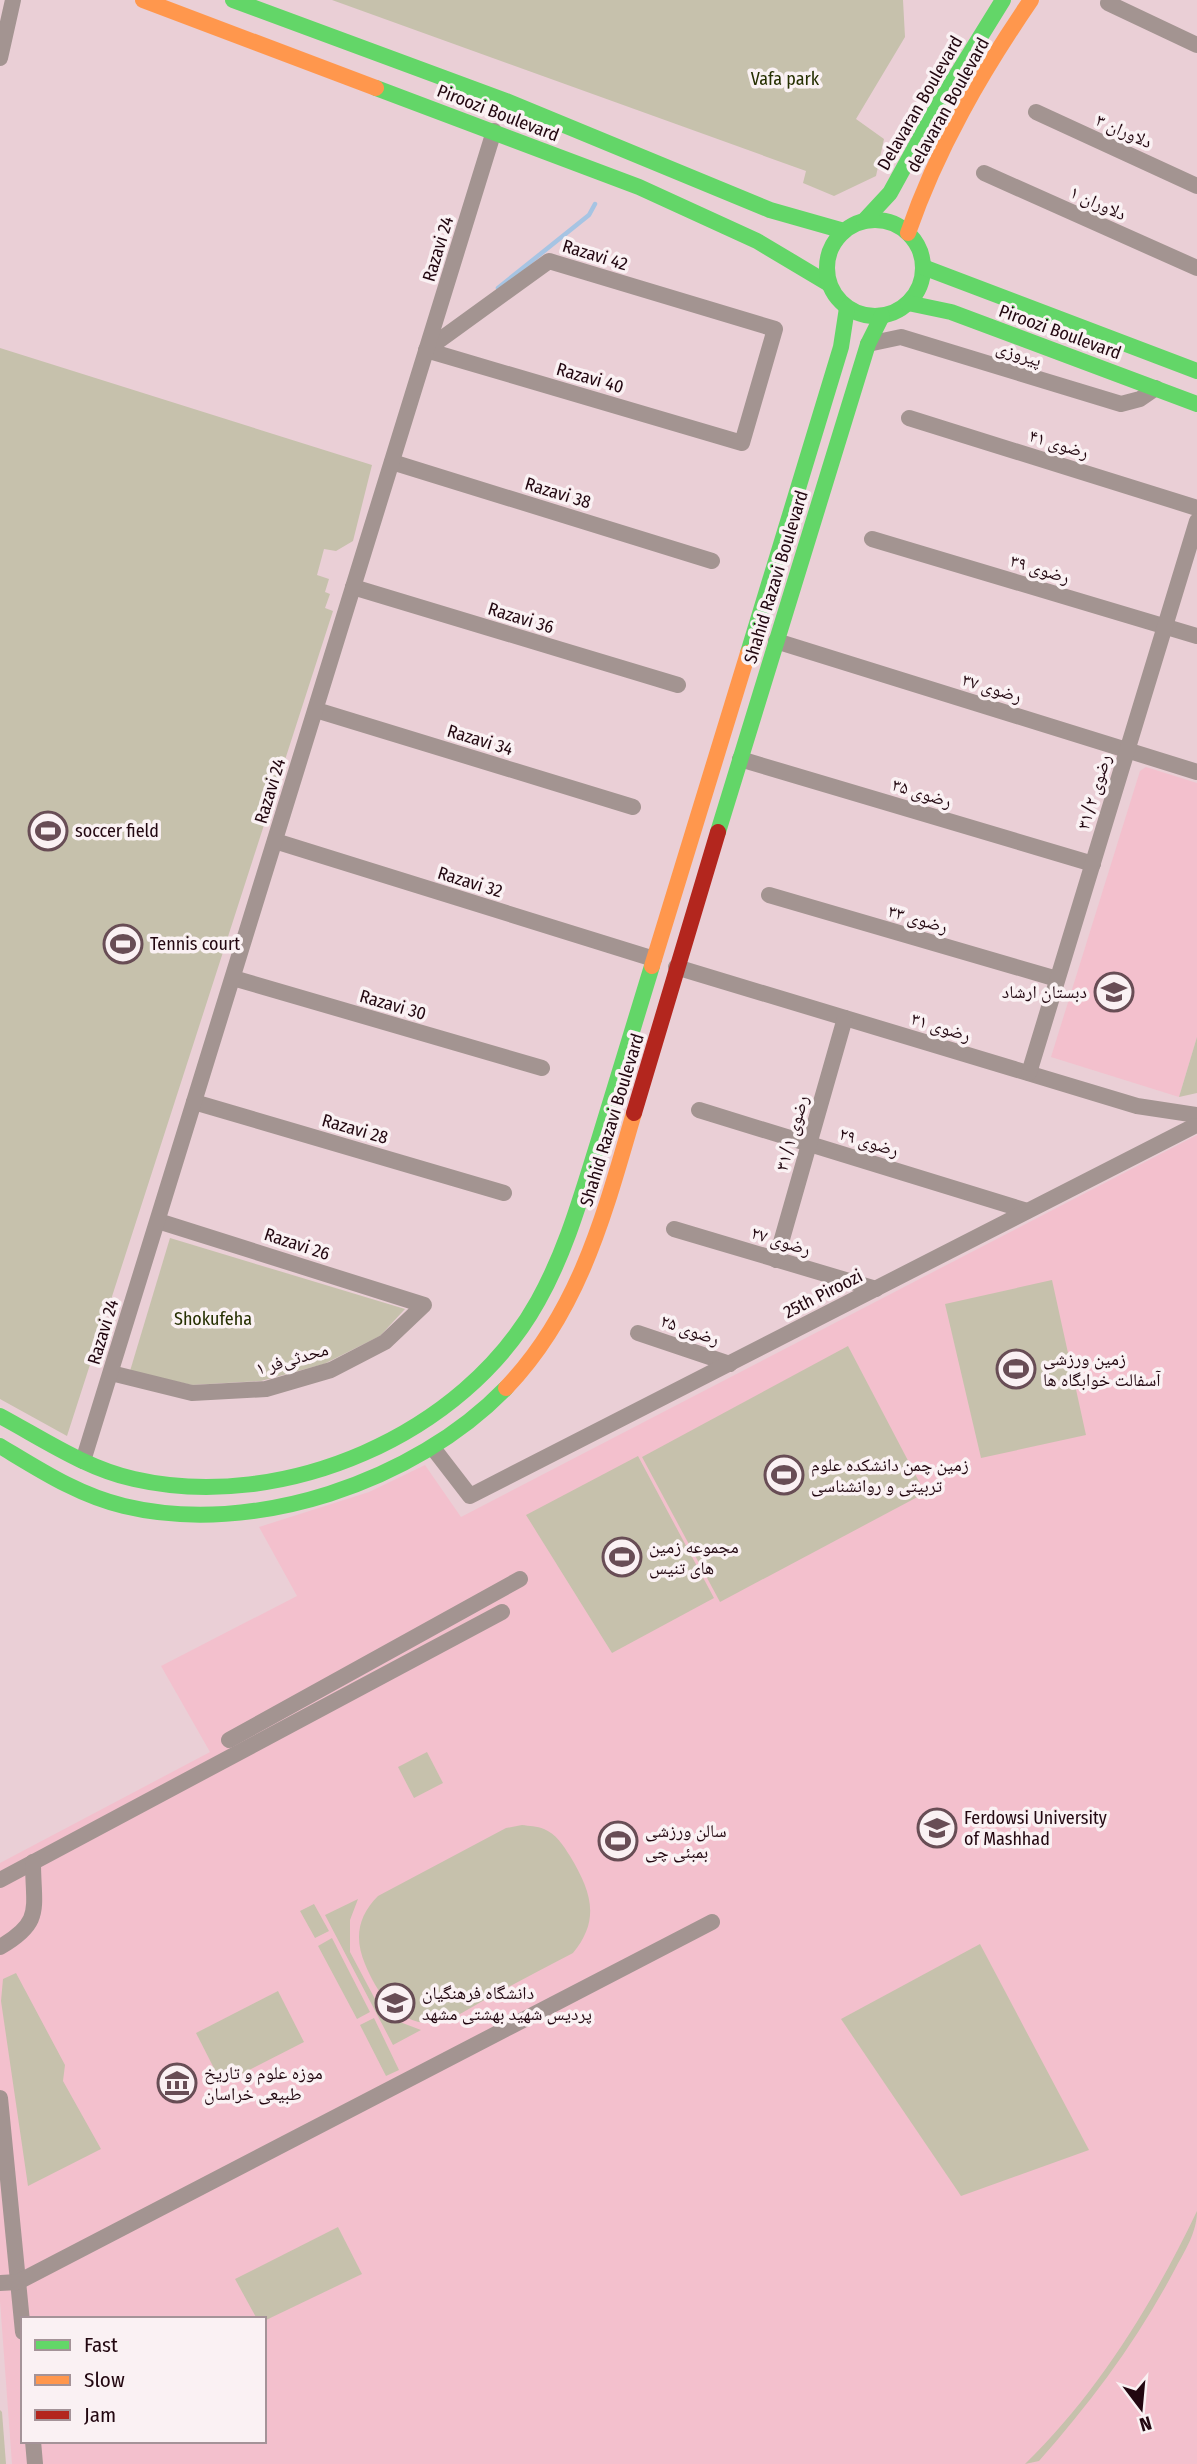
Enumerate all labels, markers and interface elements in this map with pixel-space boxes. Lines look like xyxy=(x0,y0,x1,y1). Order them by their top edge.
street label: Delavaran Boulevard xyxy=(873,32,967,174)
street label: delavaran Boulevard xyxy=(902,34,994,176)
park label: Vafa park xyxy=(751,68,820,90)
street label: Piroozi Boulevard xyxy=(434,80,562,146)
street label: دلاوران ۳ xyxy=(1092,109,1156,153)
street label: دلاوران ۱ xyxy=(1066,181,1130,225)
street label: Razavi 24 xyxy=(418,213,458,284)
street label: Razavi 42 xyxy=(560,235,630,275)
street label: Piroozi Boulevard xyxy=(996,300,1124,364)
street label: پیروزی xyxy=(993,336,1044,372)
street label: Razavi 40 xyxy=(554,358,626,398)
street label: رضوی ۴۱ xyxy=(1027,425,1091,463)
street label: Razavi 38 xyxy=(522,473,594,513)
street label: Shahid Razavi Boulevard xyxy=(739,488,813,666)
street label: رضوی ۳۹ xyxy=(1008,550,1072,588)
street label: Razavi 36 xyxy=(485,598,557,638)
street label: رضوی ۳۷ xyxy=(960,669,1024,707)
street label: Razavi 34 xyxy=(445,720,516,760)
street label: رضوی ۳۱/۲ xyxy=(1072,752,1116,832)
street label: Razavi 24 xyxy=(250,755,290,826)
street label: رضوی ۳۵ xyxy=(890,774,954,812)
sports icon: soccer field xyxy=(27,810,69,852)
place label: soccer field xyxy=(75,820,159,842)
street label: Razavi 32 xyxy=(435,862,505,902)
street label: رضوی ۳۳ xyxy=(886,900,950,938)
sports icon: Tennis court xyxy=(102,923,144,965)
place label: Tennis court xyxy=(150,933,240,955)
school or university icon: دبستان ارشاد xyxy=(1093,971,1135,1013)
place label: دبستان ارشاد xyxy=(1002,981,1087,1003)
street label: Razavi 30 xyxy=(357,985,429,1025)
street label: رضوی ۳۱ xyxy=(909,1008,973,1046)
street label: Shahid Razavi Boulevard xyxy=(575,1031,649,1209)
street label: رضوی ۳۱/۱ xyxy=(771,1093,813,1173)
street label: Razavi 28 xyxy=(319,1109,391,1149)
street label: رضوی ۲۹ xyxy=(837,1123,901,1161)
street label: رضوی ۲۷ xyxy=(749,1222,813,1260)
street label: Razavi 26 xyxy=(261,1223,333,1265)
street label: 25th Piroozi xyxy=(780,1265,866,1323)
street label: Razavi 24 xyxy=(83,1296,123,1367)
park label: Shokufeha xyxy=(174,1308,252,1330)
street label: رضوی ۲۵ xyxy=(658,1310,722,1350)
street label: محدثی‌فر ۱ xyxy=(253,1338,331,1380)
sports icon: زمین ورزشی آسفالت خوابگاه ها xyxy=(995,1348,1037,1390)
place label: زمین ورزشی آسفالت خوابگاه ها xyxy=(1043,1348,1161,1391)
sports icon: زمین چمن دانشکده علوم تربیتی و روانشناسی xyxy=(763,1454,805,1496)
place label: زمین چمن دانشکده علوم تربیتی و روانشناسی xyxy=(811,1454,969,1497)
sports icon: مجموعه زمین های تنیس xyxy=(601,1536,643,1578)
place label: مجموعه زمین های تنیس xyxy=(649,1536,739,1579)
school or university icon: Ferdowsi University of Mashhad xyxy=(916,1807,958,1849)
place label: Ferdowsi University of Mashhad xyxy=(964,1807,1107,1850)
sports icon: سالن ورزشی بمبئی چی xyxy=(597,1820,639,1862)
place label: سالن ورزشی بمبئی چی xyxy=(645,1820,727,1863)
school or university icon: دانشگاه فرهنگیان پردیس شهید بهشتی مشهد xyxy=(374,1982,416,2024)
place label: دانشگاه فرهنگیان پردیس شهید بهشتی مشهد xyxy=(422,1982,592,2025)
museum icon: موزه علوم و تاریخ طبیعی خراسان xyxy=(156,2062,198,2104)
place label: موزه علوم و تاریخ طبیعی خراسان xyxy=(204,2062,323,2105)
legend xyxy=(21,2317,266,2443)
text: Fast xyxy=(84,2332,118,2358)
text: Slow xyxy=(84,2367,125,2393)
north arrow xyxy=(1106,2373,1176,2443)
text: Jam xyxy=(84,2402,116,2428)
text: N xyxy=(1137,2411,1154,2436)

